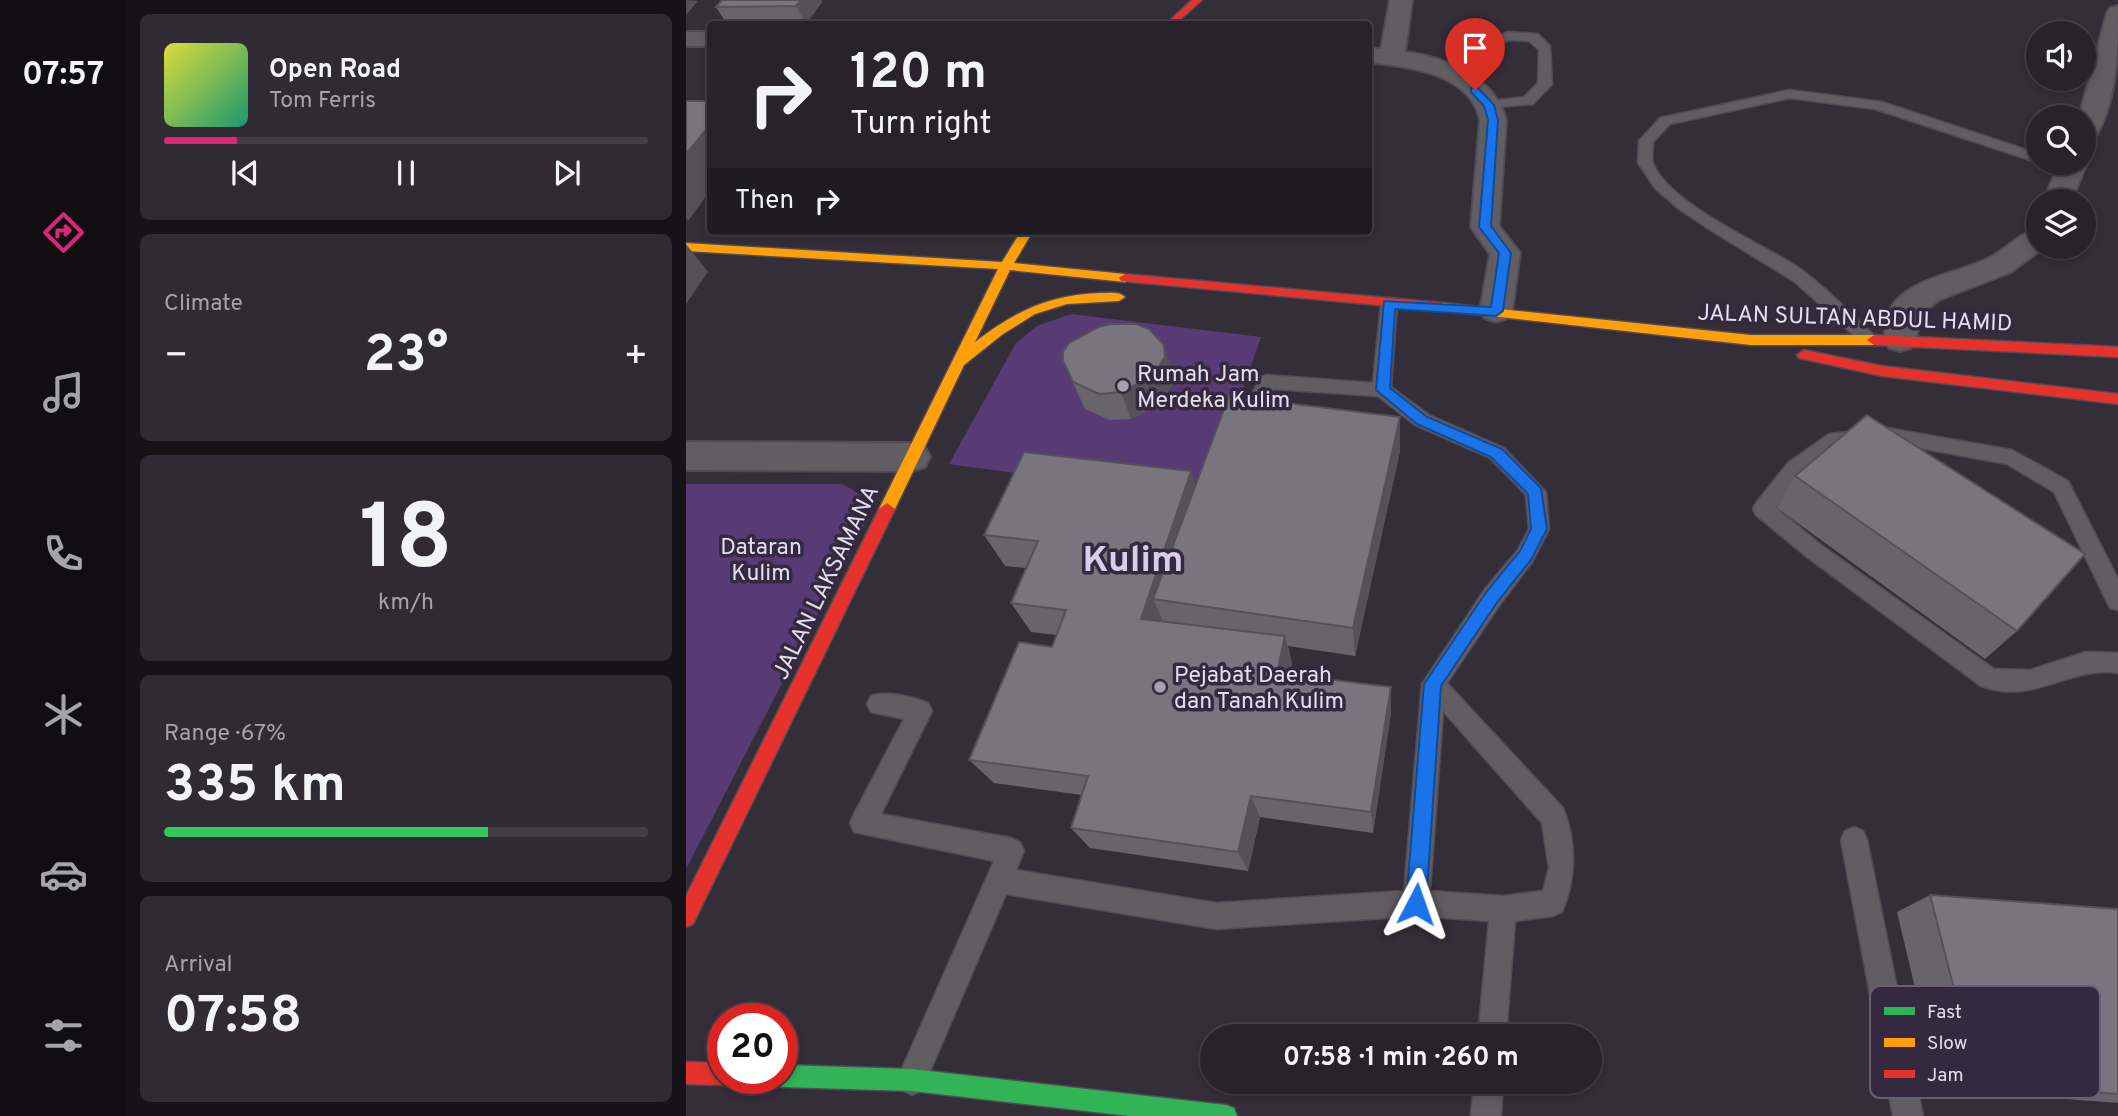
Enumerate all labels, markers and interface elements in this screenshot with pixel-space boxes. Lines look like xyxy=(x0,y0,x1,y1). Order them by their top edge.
pin xyxy=(1445,18,1505,90)
map controls xyxy=(2026,21,2096,259)
button: sound xyxy=(2026,21,2096,91)
icon: arrive xyxy=(1456,29,1494,67)
text: 120 m xyxy=(850,44,987,106)
icon: right xyxy=(735,49,826,140)
text: Open Road xyxy=(269,54,401,87)
text: 07:57 xyxy=(22,56,104,96)
text: Tom Ferris xyxy=(269,87,376,116)
text: Turn right xyxy=(850,105,992,145)
button: search xyxy=(2026,105,2096,175)
icon: previous xyxy=(226,154,264,192)
icon: pause xyxy=(387,154,425,192)
icon: next xyxy=(548,154,586,192)
icon: right xyxy=(808,182,846,220)
text: Then xyxy=(735,185,794,218)
button: layers xyxy=(2026,189,2096,259)
icon: directions xyxy=(39,208,88,257)
text: Climate xyxy=(164,290,243,319)
street label: JALAN SULTAN ABDUL HAMID xyxy=(1697,300,2013,339)
text: 23° xyxy=(364,324,448,390)
text: − xyxy=(164,333,189,382)
text: + xyxy=(623,333,648,382)
place label: Rumah Jam Merdeka Kulim xyxy=(1137,361,1290,416)
icon: music xyxy=(39,368,88,417)
marker: Rumah Jam Merdeka Kulim xyxy=(1115,378,1131,394)
street label: JALAN LAKSAMANA xyxy=(768,481,887,685)
text: 18 xyxy=(359,486,453,601)
icon: phone xyxy=(39,529,88,578)
park label: Dataran Kulim xyxy=(720,534,802,589)
district label: Kulim xyxy=(1083,538,1183,585)
text: km/h xyxy=(378,589,434,618)
place label: Pejabat Daerah dan Tanah Kulim xyxy=(1174,662,1344,717)
marker: Pejabat Daerah dan Tanah Kulim xyxy=(1152,679,1168,695)
icon: climate xyxy=(39,690,88,739)
text: Range · 67% xyxy=(164,720,286,749)
text: 335 km xyxy=(164,754,346,820)
icon: car xyxy=(39,850,88,899)
position arrow xyxy=(1379,867,1453,941)
text: Arrival xyxy=(164,951,233,980)
text: 07:58 xyxy=(164,985,302,1051)
legend xyxy=(1870,986,2100,1098)
text: Fast xyxy=(1927,1001,1962,1025)
speed limit sign: 20 xyxy=(707,1003,798,1094)
icon: filters xyxy=(39,1011,88,1060)
text: Slow xyxy=(1927,1032,1967,1056)
text: 07:58 · 1 min · 260 m xyxy=(1283,1042,1519,1075)
text: Jam xyxy=(1927,1064,1964,1088)

